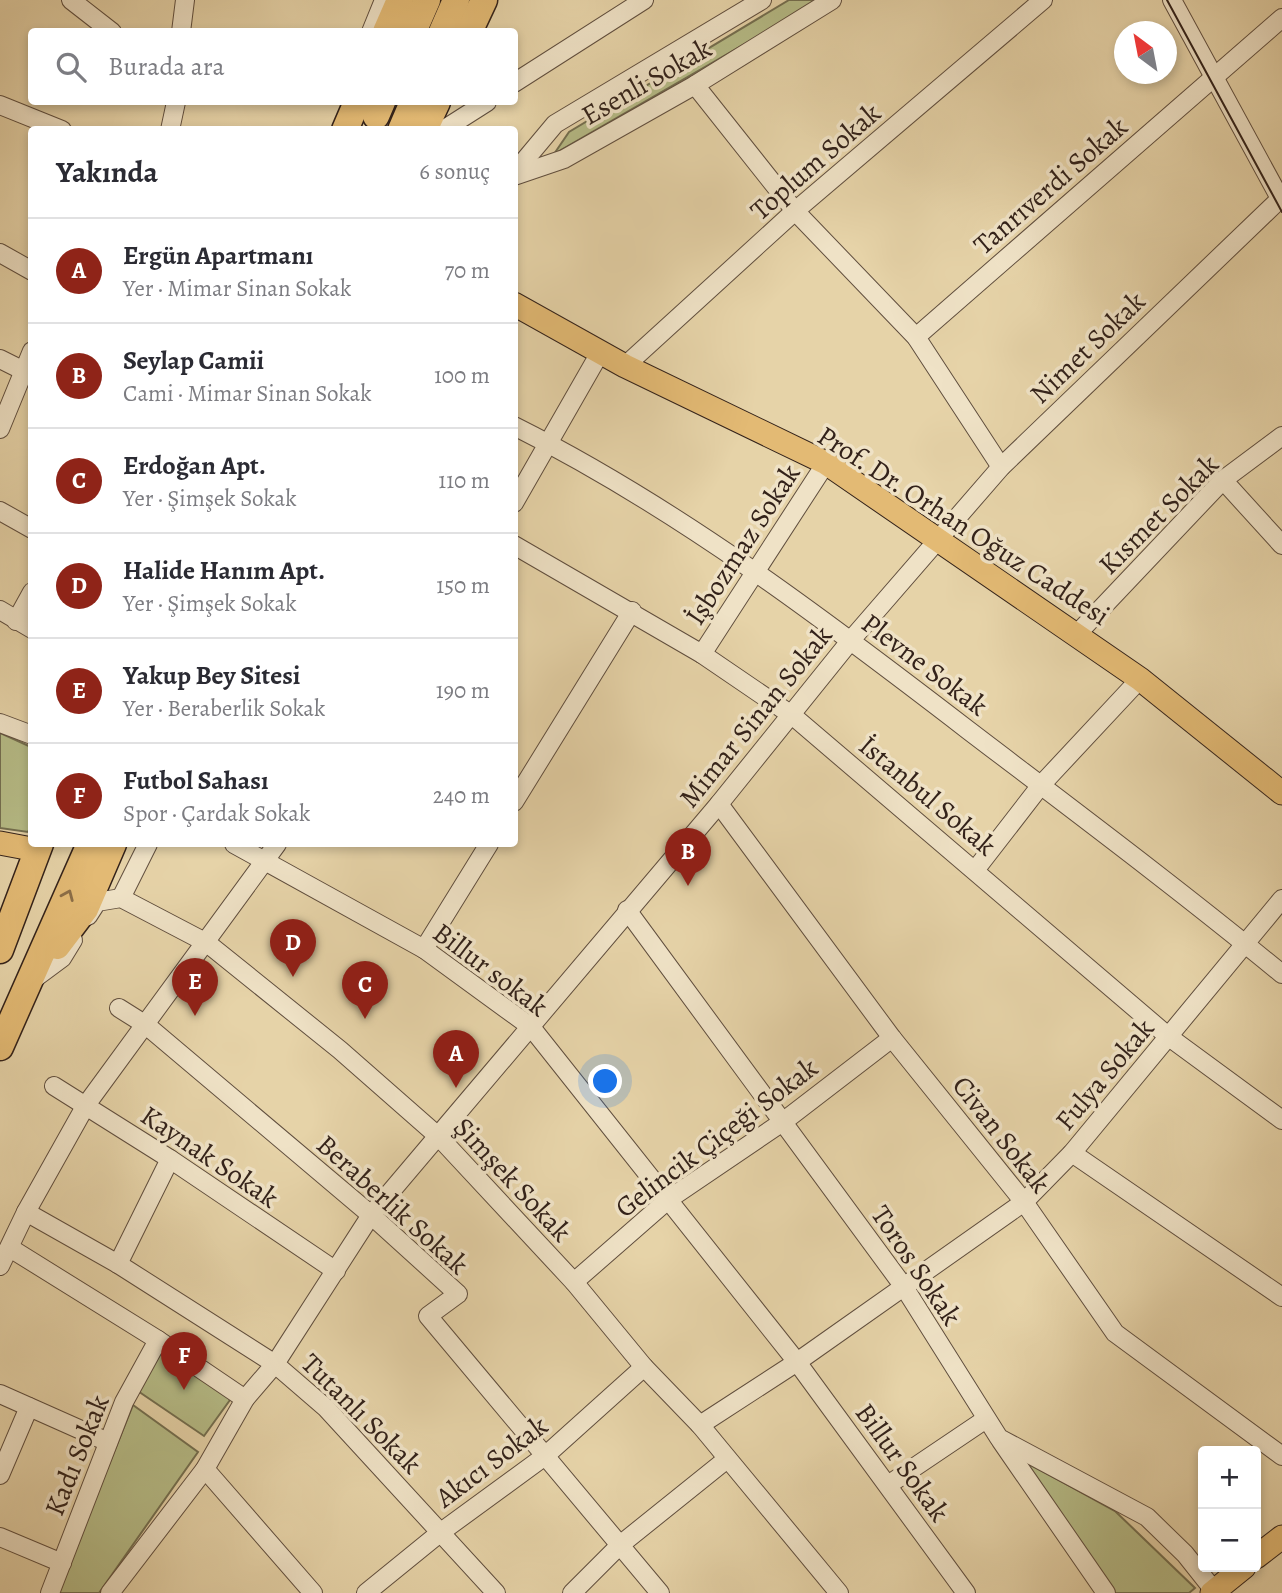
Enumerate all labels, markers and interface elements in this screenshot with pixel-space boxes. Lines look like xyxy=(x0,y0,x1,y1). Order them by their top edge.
north arrow xyxy=(1114,21,1177,84)
search box xyxy=(28,28,518,105)
street label: Esenli Sokak xyxy=(574,29,719,134)
icon: search xyxy=(52,48,90,86)
text: Burada ara xyxy=(108,49,225,84)
street label: Toplum Sokak xyxy=(742,94,889,229)
street label: Tanrıverdi Sokak xyxy=(965,108,1136,263)
text: Yakında xyxy=(56,152,158,192)
text: 6 sonuç xyxy=(419,156,490,187)
text: Ergün Apartmanı xyxy=(123,238,313,273)
text: A xyxy=(72,255,86,286)
text: 70 m xyxy=(444,255,490,286)
text: Yer · Mimar Sinan Sokak xyxy=(123,273,351,304)
street label: Nimet Sokak xyxy=(1022,283,1154,412)
text: Seylap Camii xyxy=(123,343,264,378)
text: B xyxy=(72,360,86,391)
text: 100 m xyxy=(434,360,490,391)
text: Cami · Mimar Sinan Sokak xyxy=(123,378,372,409)
street label: Prof. Dr. Orhan Oğuz Caddesi xyxy=(810,417,1117,635)
street label: Kısmet Sokak xyxy=(1090,446,1227,583)
text: Erdoğan Apt. xyxy=(123,448,266,483)
street label: İşbozmaz Sokak xyxy=(676,456,809,633)
text: C xyxy=(72,465,86,496)
text: 110 m xyxy=(438,465,490,496)
text: Yer · Şimşek Sokak xyxy=(123,483,297,514)
text: Halide Hanım Apt. xyxy=(123,553,325,588)
text: D xyxy=(71,570,87,601)
text: 150 m xyxy=(436,570,490,601)
text: Yer · Şimşek Sokak xyxy=(123,588,297,619)
street label: Plevne Sokak xyxy=(853,605,995,725)
street label: Mimar Sinan Sokak xyxy=(670,617,841,816)
text: Yakup Bey Sitesi xyxy=(123,658,300,693)
text: E xyxy=(72,675,86,706)
text: 190 m xyxy=(436,675,490,706)
text: Yer · Beraberlik Sokak xyxy=(123,693,326,724)
street label: İstanbul Sokak xyxy=(851,727,1004,865)
text: Futbol Sahası xyxy=(123,763,269,798)
text: F xyxy=(73,780,85,811)
text: 240 m xyxy=(433,780,490,811)
text: Spor · Çardak Sokak xyxy=(123,798,310,829)
pin: B xyxy=(665,828,711,886)
one-way arrow xyxy=(60,890,74,903)
street label: Billur sokak xyxy=(425,914,556,1026)
pin: D xyxy=(270,919,316,977)
pin: E xyxy=(172,958,218,1016)
pin: C xyxy=(342,961,388,1019)
street label: Fulya Sokak xyxy=(1047,1010,1163,1139)
pin: A xyxy=(433,1030,479,1088)
street label: Gelincik Çiçeği Sokak xyxy=(608,1049,826,1227)
your location xyxy=(588,1064,622,1098)
street label: Civan Sokak xyxy=(943,1068,1059,1201)
street label: Kaynak Sokak xyxy=(133,1097,286,1217)
street label: Şimşek Sokak xyxy=(445,1109,580,1250)
street label: Beraberlik Sokak xyxy=(308,1126,477,1283)
street label: Toros Sokak xyxy=(862,1198,970,1333)
pin: F xyxy=(161,1332,207,1390)
street label: Tutanlı Sokak xyxy=(293,1345,430,1482)
street label: Kadı Sokak xyxy=(35,1389,118,1522)
street label: Billur Sokak xyxy=(846,1396,958,1530)
street label: Akıcı Sokak xyxy=(427,1407,556,1517)
map controls xyxy=(1198,1446,1261,1572)
button: + xyxy=(1198,1446,1261,1509)
button: − xyxy=(1198,1509,1261,1572)

